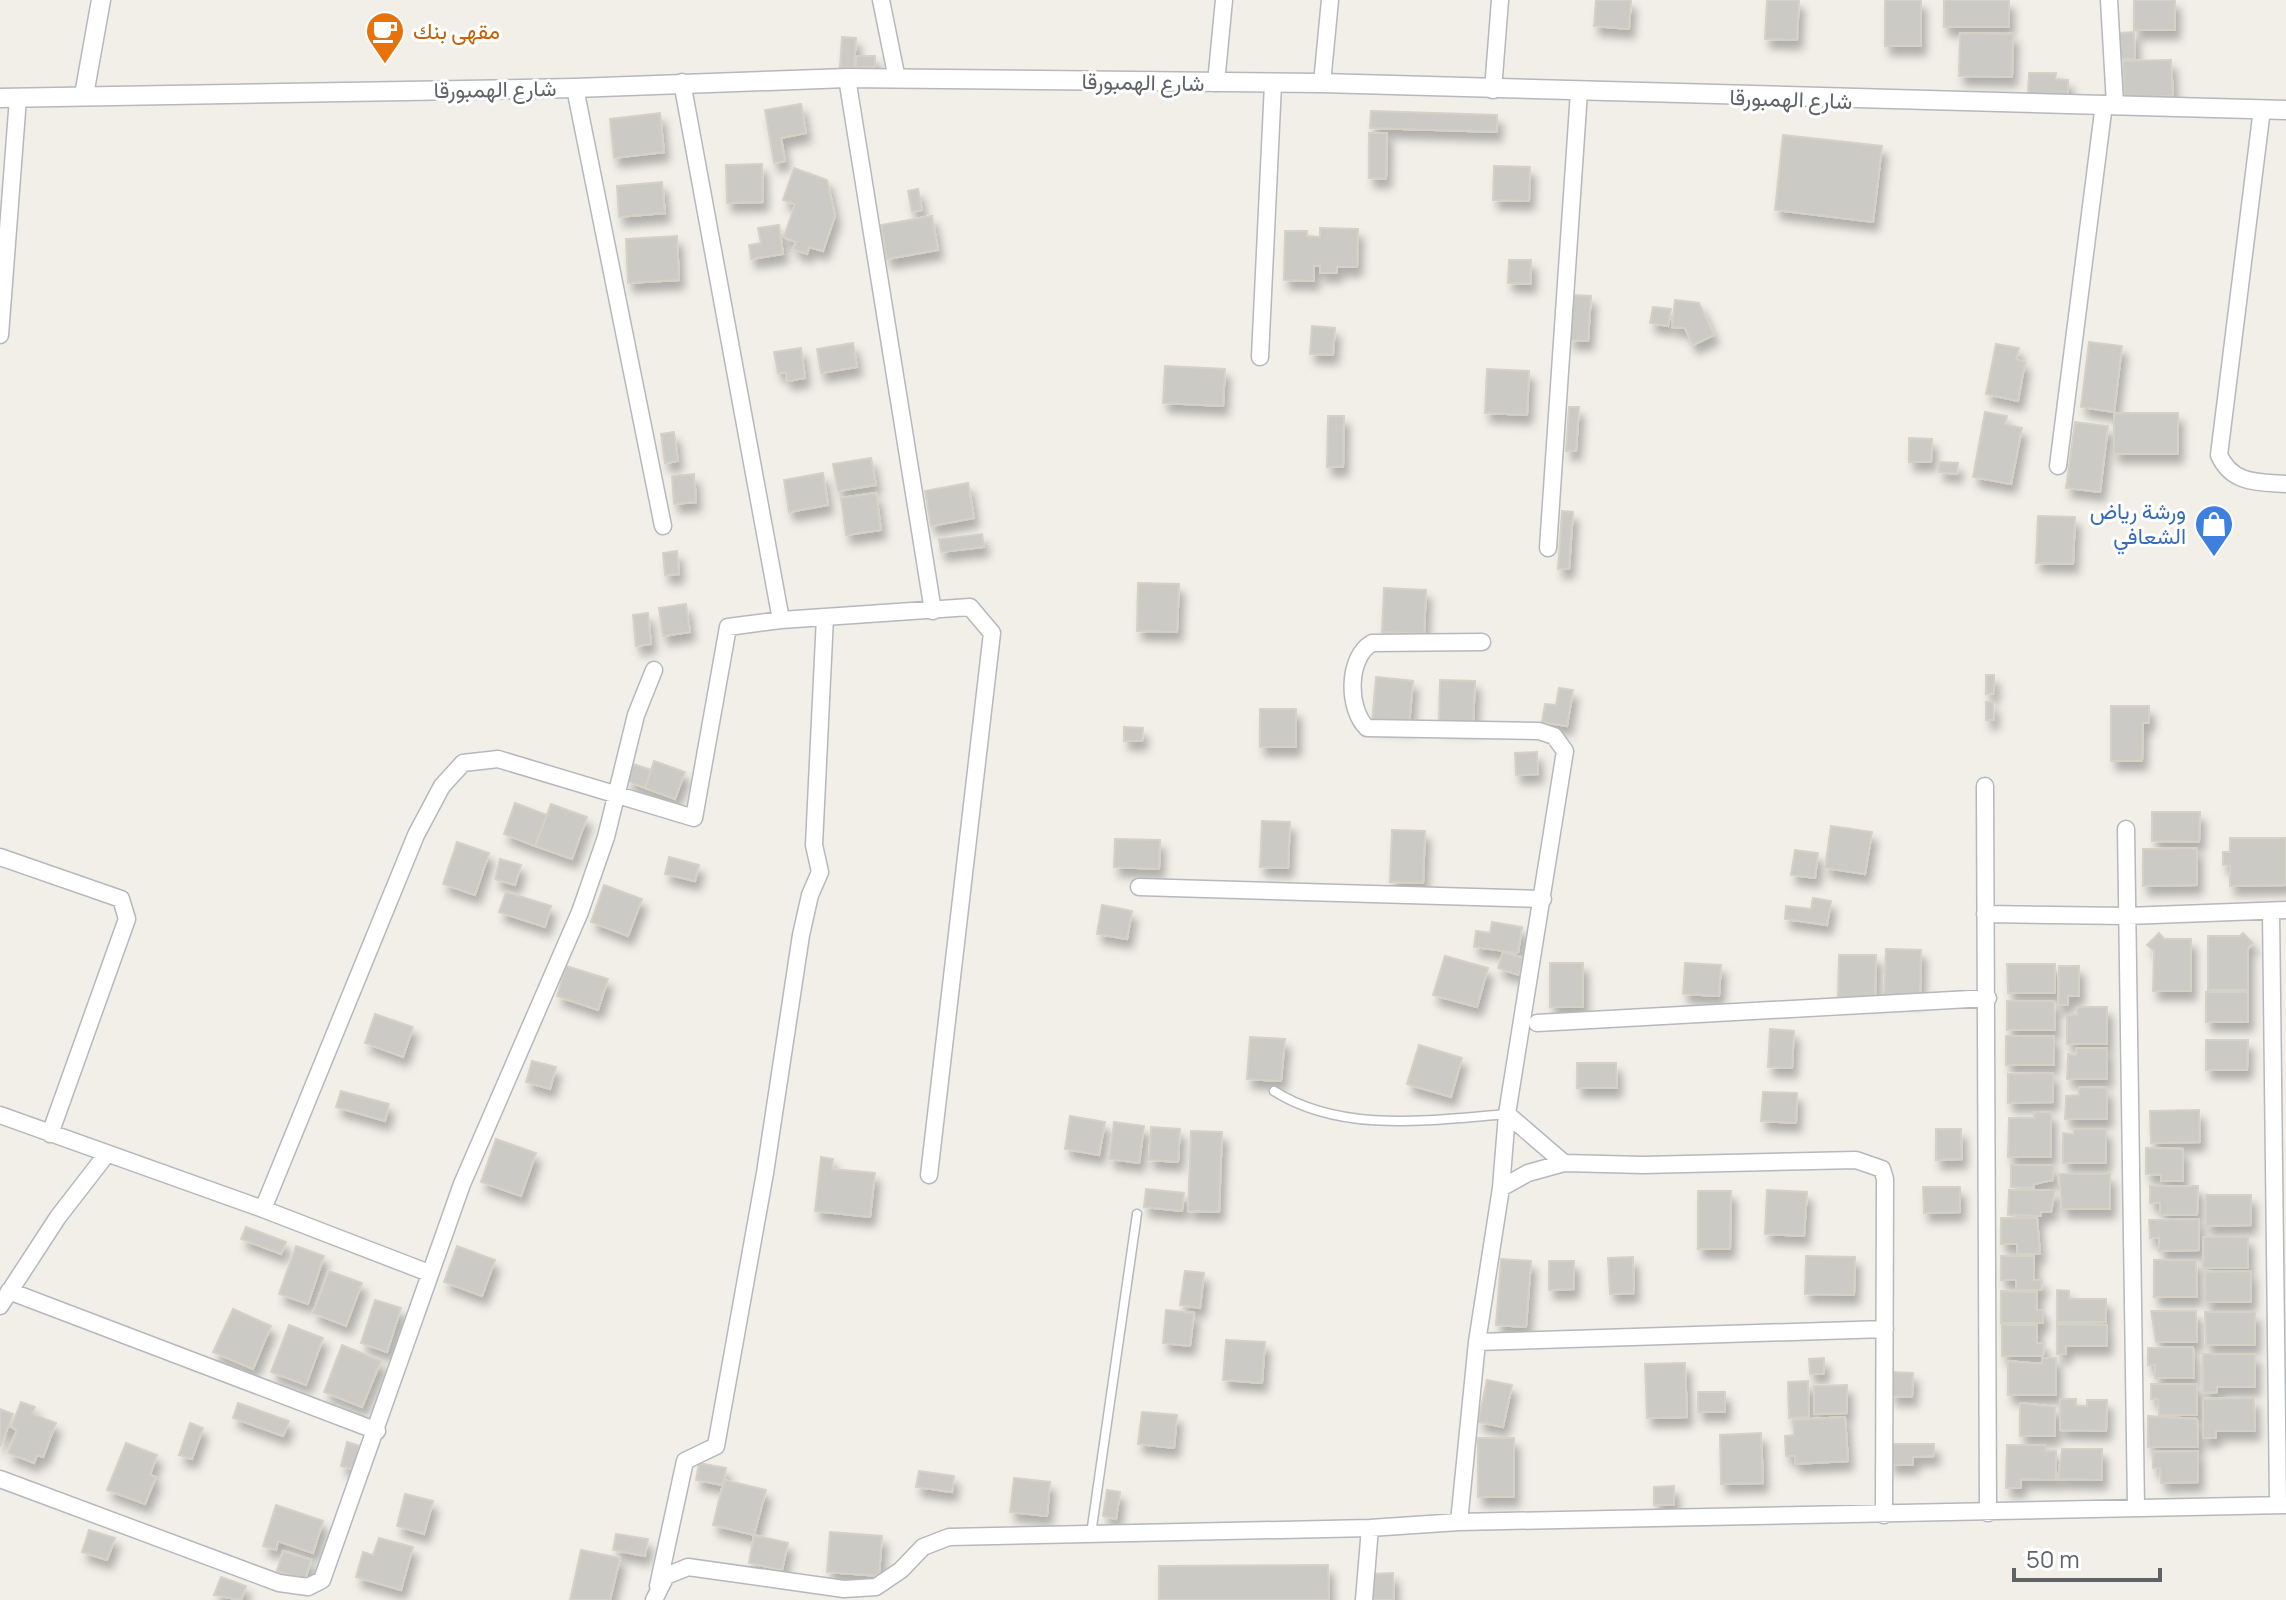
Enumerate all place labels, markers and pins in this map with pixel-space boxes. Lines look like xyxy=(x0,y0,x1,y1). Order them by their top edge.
cafe icon: مقهى بنك xyxy=(364,10,406,65)
place label: مقهى بنك xyxy=(413,16,500,46)
place label: ورشة رياض الشعافي xyxy=(2090,496,2186,555)
shop icon: ورشة رياض الشعافي xyxy=(2193,503,2235,558)

